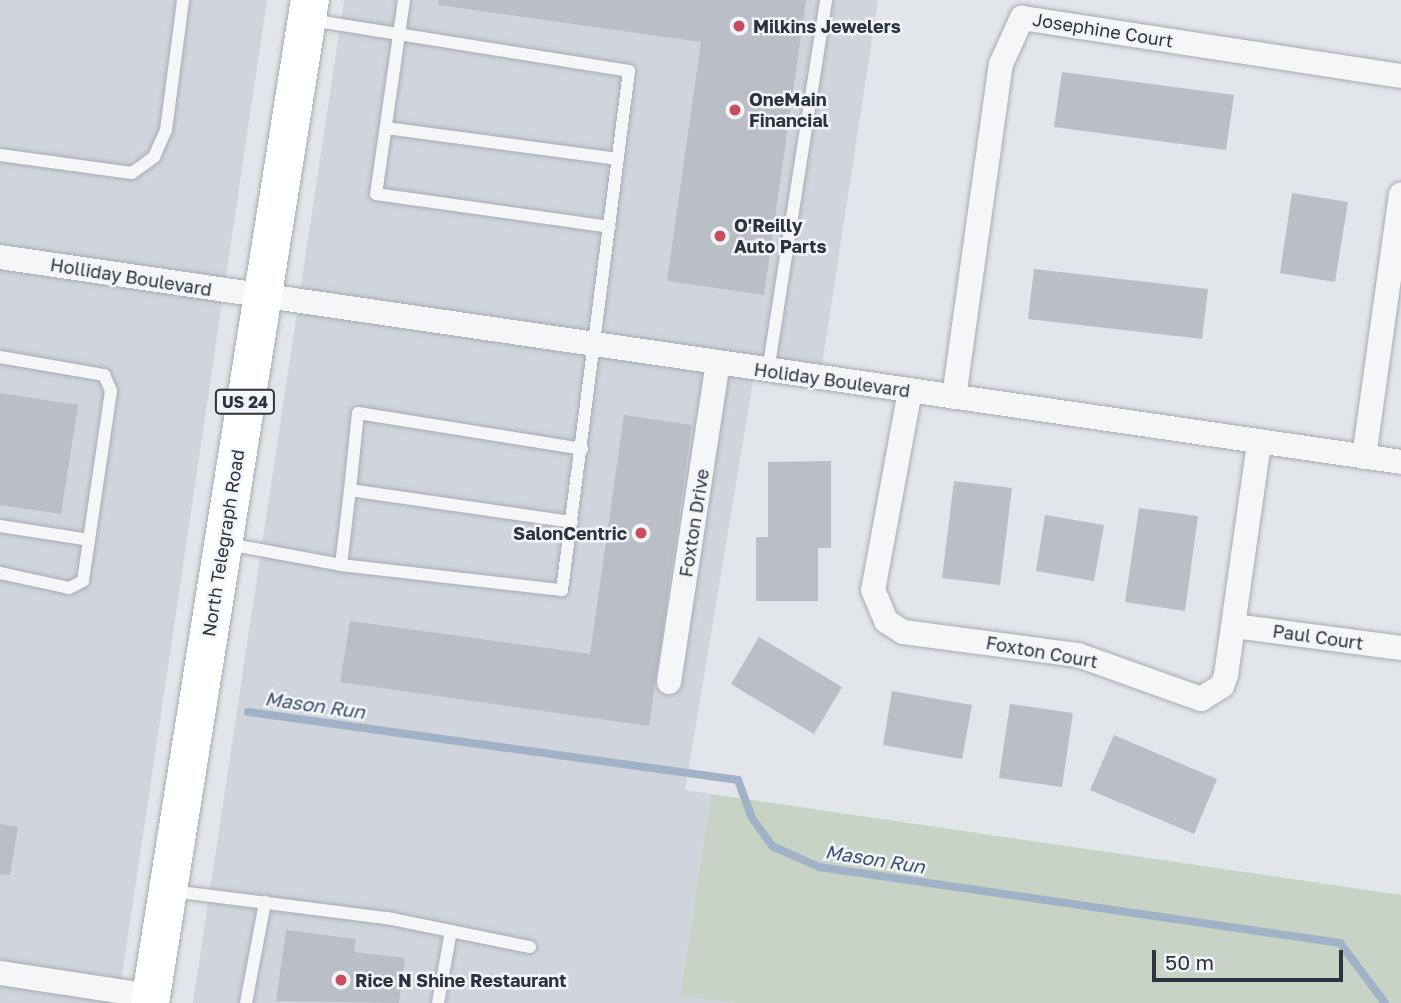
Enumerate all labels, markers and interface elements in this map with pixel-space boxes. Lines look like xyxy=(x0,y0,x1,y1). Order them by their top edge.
street label: Josephine Court xyxy=(1031,8,1175,52)
place label: Milkins Jewelers xyxy=(753,15,901,37)
marker: Milkins Jewelers xyxy=(731,18,747,34)
place label: OneMain Financial xyxy=(749,89,829,132)
marker: OneMain Financial xyxy=(727,102,743,118)
place label: O'Reilly Auto Parts xyxy=(734,215,827,258)
marker: O'Reilly Auto Parts xyxy=(712,228,728,244)
street label: Holliday Boulevard xyxy=(49,254,213,300)
street label: Holiday Boulevard xyxy=(752,358,912,402)
road number: US 24 xyxy=(214,390,276,414)
street label: North Telegraph Road xyxy=(198,448,248,638)
street label: Foxton Drive xyxy=(675,467,713,579)
place label: SalonCentric xyxy=(513,522,627,544)
marker: SalonCentric xyxy=(633,525,649,541)
street label: Paul Court xyxy=(1271,620,1365,654)
street label: Foxton Court xyxy=(984,632,1100,672)
water label: Mason Run xyxy=(264,687,366,723)
water label: Mason Run xyxy=(823,840,927,878)
scale bar xyxy=(1156,936,1347,980)
text: 50 m xyxy=(1165,949,1214,975)
place label: Rice N Shine Restaurant xyxy=(355,969,566,991)
marker: Rice N Shine Restaurant xyxy=(333,972,349,988)

